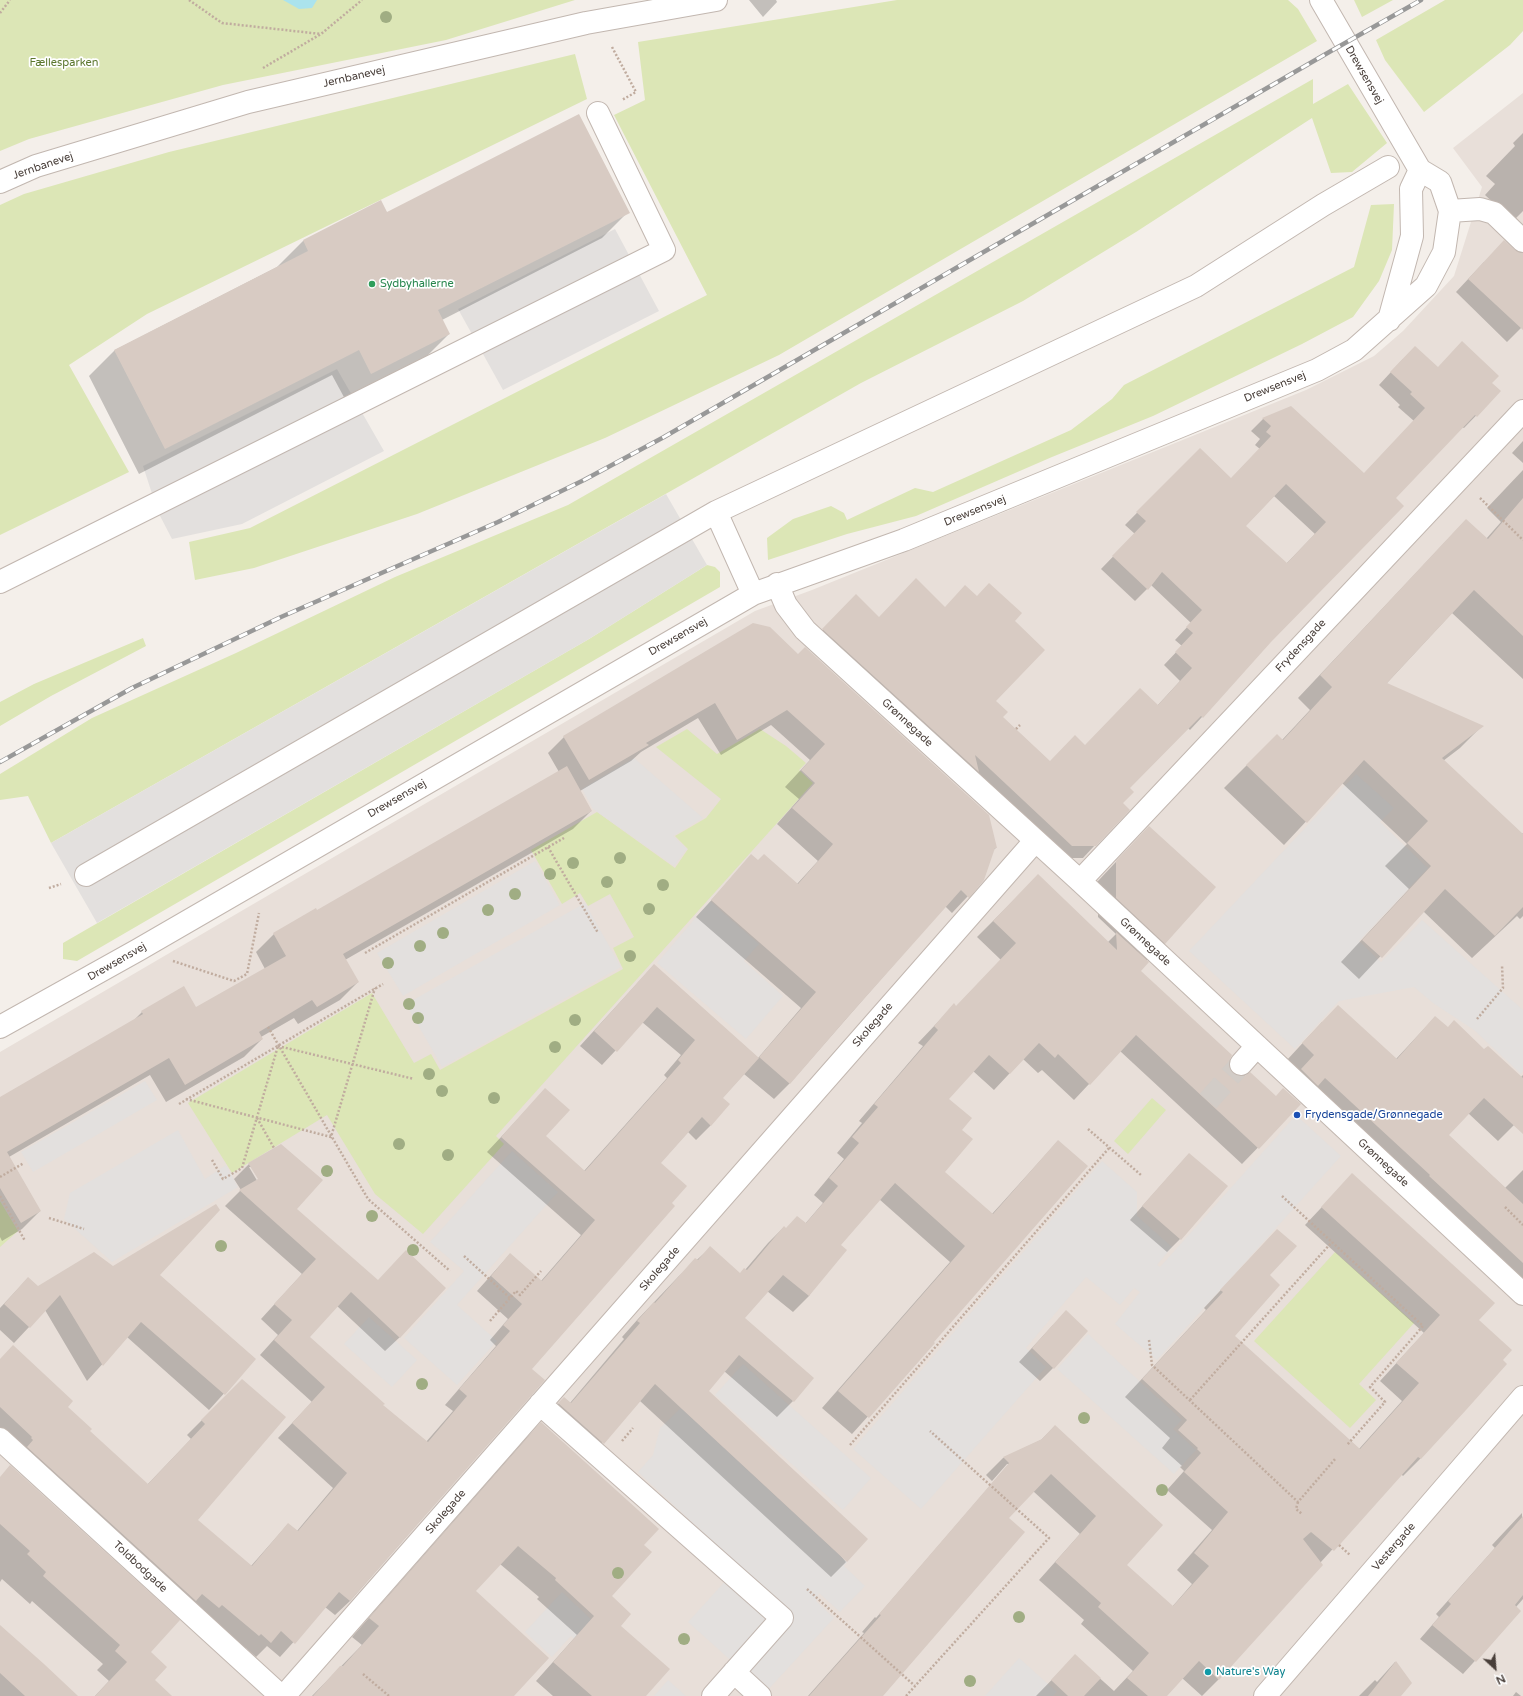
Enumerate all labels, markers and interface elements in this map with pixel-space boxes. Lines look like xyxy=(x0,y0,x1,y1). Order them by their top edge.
street label: Drewsensvej xyxy=(1342,43,1386,107)
park label: Fællesparken xyxy=(29,56,99,70)
street label: Jernbanevej xyxy=(322,63,386,91)
street label: Jernbanevej xyxy=(11,149,75,183)
place label: Sydbyhallerne xyxy=(380,277,454,291)
marker: Sydbyhallerne xyxy=(367,279,377,289)
street label: Drewsensvej xyxy=(1242,369,1308,405)
street label: Drewsensvej xyxy=(942,493,1008,529)
street label: Drewsensvej xyxy=(646,615,710,659)
street label: Frydensgade xyxy=(1273,617,1329,675)
street label: Grønnegade xyxy=(879,696,935,750)
street label: Drewsensvej xyxy=(365,777,429,821)
street label: Grønnegade xyxy=(1117,915,1173,969)
street label: Drewsensvej xyxy=(85,940,149,984)
street label: Skolegade xyxy=(850,1000,896,1050)
place label: Frydensgade/Grønnegade xyxy=(1305,1108,1443,1122)
marker: Frydensgade/Grønnegade xyxy=(1292,1110,1302,1120)
street label: Grønnegade xyxy=(1355,1136,1411,1190)
street label: Skolegade xyxy=(637,1244,683,1294)
street label: Skolegade xyxy=(423,1487,469,1537)
street label: Vestergade xyxy=(1370,1520,1418,1574)
street label: Toldbodgade xyxy=(110,1539,170,1595)
north arrow xyxy=(1475,1648,1515,1688)
place label: Nature's Way xyxy=(1216,1665,1285,1679)
marker: Nature's Way xyxy=(1203,1667,1213,1677)
text: N xyxy=(1494,1671,1507,1687)

